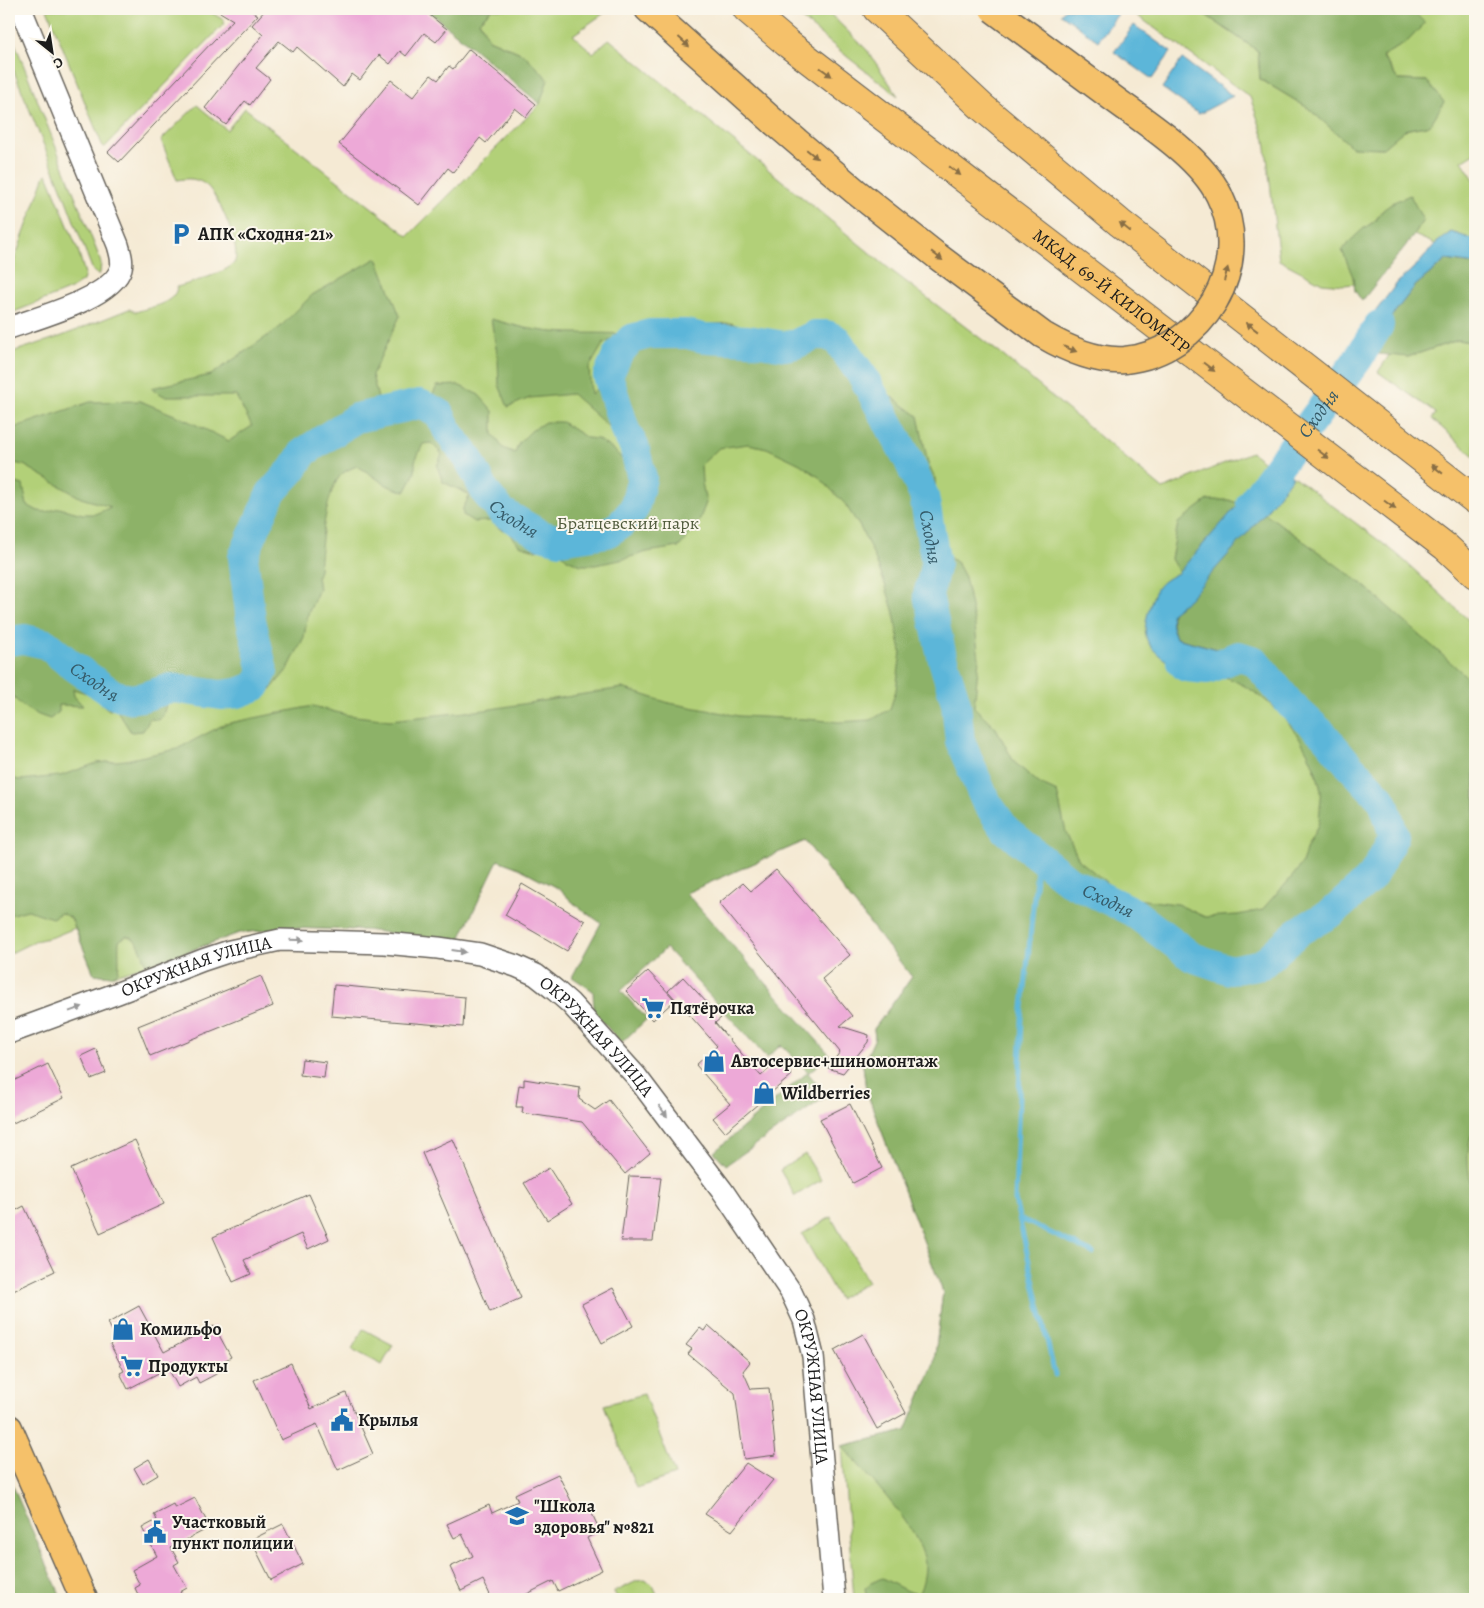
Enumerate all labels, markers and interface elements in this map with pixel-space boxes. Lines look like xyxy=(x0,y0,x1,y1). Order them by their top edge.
north arrow xyxy=(28,28,78,78)
one-way arrow xyxy=(677,36,690,47)
text: С xyxy=(49,52,67,73)
one-way arrow xyxy=(820,67,833,77)
one-way arrow xyxy=(805,148,818,159)
one-way arrow xyxy=(948,165,961,176)
parking icon: АПК «Сходня-21» xyxy=(168,221,194,247)
one-way arrow xyxy=(1119,221,1132,232)
place label: АПК «Сходня-21» xyxy=(197,222,333,246)
street label: МКАД, 69-Й КИЛОМЕТР xyxy=(1028,223,1195,359)
one-way arrow xyxy=(931,251,944,262)
one-way arrow xyxy=(1222,266,1230,281)
one-way arrow xyxy=(1246,322,1259,333)
one-way arrow xyxy=(1063,345,1078,353)
one-way arrow xyxy=(1202,361,1215,372)
water label: Сходня xyxy=(1292,384,1346,443)
one-way arrow xyxy=(1316,448,1329,459)
one-way arrow xyxy=(1431,464,1444,475)
water label: Сходня xyxy=(483,494,544,545)
one-way arrow xyxy=(1383,499,1396,510)
water label: Сходня xyxy=(913,508,948,567)
park label: Братцевский парк xyxy=(557,511,699,535)
water label: Сходня xyxy=(64,656,122,709)
water label: Сходня xyxy=(1078,877,1139,925)
street label: ОКРУЖНАЯ УЛИЦА xyxy=(117,930,274,1003)
one-way arrow xyxy=(289,937,305,945)
one-way arrow xyxy=(451,947,467,955)
street label: ОКРУЖНАЯ УЛИЦА xyxy=(535,970,660,1102)
supermarket icon: Пятёрочка xyxy=(640,995,666,1021)
place label: Пятёрочка xyxy=(670,996,755,1020)
one-way arrow xyxy=(69,1005,84,1012)
shop icon: Автосервис+шиномонтаж xyxy=(701,1048,727,1074)
place label: Автосервис+шиномонтаж xyxy=(730,1049,938,1073)
shop icon: Wildberries xyxy=(751,1080,777,1106)
place label: Wildberries xyxy=(780,1081,870,1105)
one-way arrow xyxy=(657,1104,668,1117)
street label: ОКРУЖНАЯ УЛИЦА xyxy=(788,1304,834,1466)
shop icon: Комильфо xyxy=(110,1316,136,1342)
place label: Комильфо xyxy=(140,1317,222,1341)
supermarket icon: Продукты xyxy=(119,1353,145,1379)
place label: Продукты xyxy=(148,1354,228,1378)
public building icon: Крылья xyxy=(329,1407,355,1433)
place label: Крылья xyxy=(358,1408,418,1432)
place label: "Школа здоровья" №821 xyxy=(534,1494,655,1539)
school or university icon: "Школа здоровья" №821 xyxy=(504,1503,530,1529)
place label: Участковый пункт полиции xyxy=(172,1510,294,1555)
public building icon: Участковый пункт полиции xyxy=(142,1519,168,1545)

